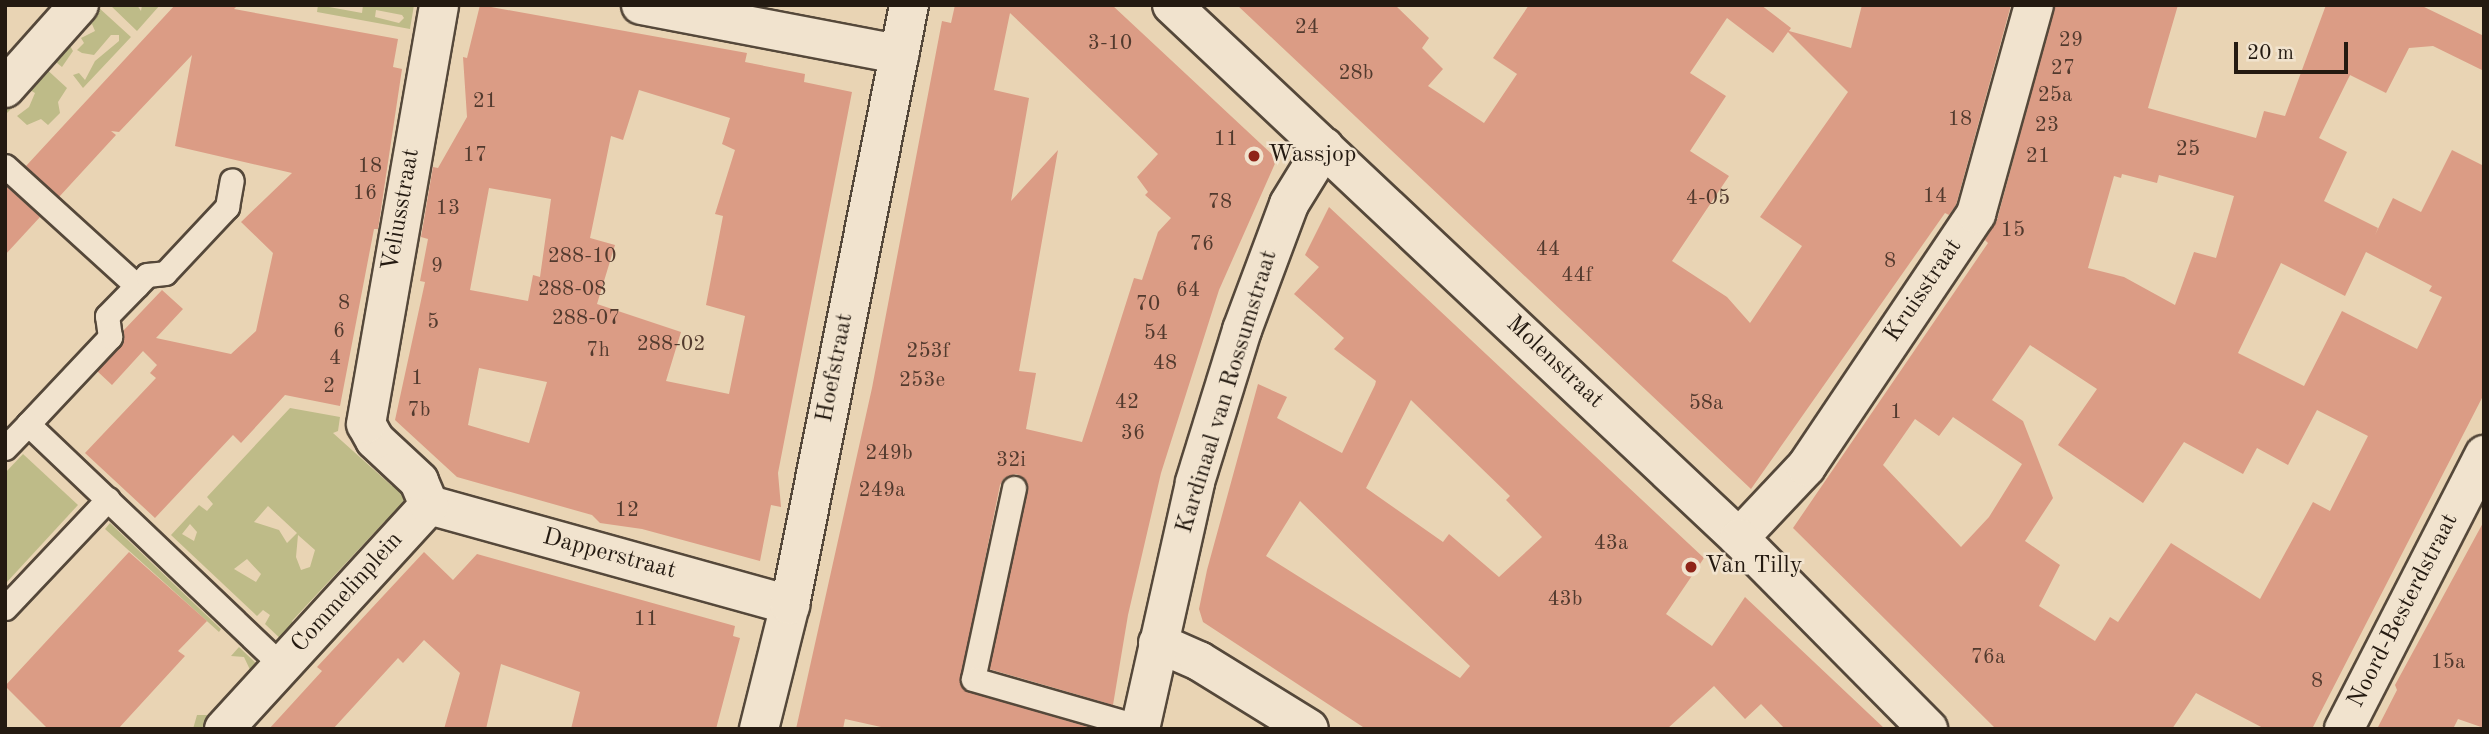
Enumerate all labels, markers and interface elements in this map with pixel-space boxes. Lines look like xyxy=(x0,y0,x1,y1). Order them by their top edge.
house number: 24 xyxy=(1295,15,1319,41)
house number: 29 xyxy=(2059,28,2083,54)
scale bar xyxy=(2237,28,2351,72)
house number: 3-10 xyxy=(1088,31,1132,57)
text: 20 m xyxy=(2247,43,2294,64)
house number: 27 xyxy=(2051,56,2075,82)
house number: 28b xyxy=(1338,61,1374,87)
house number: 25a xyxy=(2038,83,2072,109)
house number: 21 xyxy=(473,89,497,115)
house number: 18 xyxy=(1948,107,1972,133)
house number: 23 xyxy=(2035,113,2059,139)
house number: 11 xyxy=(1214,127,1238,153)
house number: 25 xyxy=(2176,137,2200,163)
place label: Wassjop xyxy=(1268,142,1356,170)
house number: 17 xyxy=(463,143,487,169)
house number: 21 xyxy=(2026,144,2050,170)
street label: Veliusstraat xyxy=(377,146,427,274)
marker: Wassjop xyxy=(1246,148,1262,164)
house number: 18 xyxy=(358,154,382,180)
house number: 16 xyxy=(353,181,377,207)
house number: 14 xyxy=(1923,184,1947,210)
house number: 4-05 xyxy=(1686,186,1730,212)
house number: 78 xyxy=(1208,190,1232,216)
house number: 13 xyxy=(436,196,460,222)
house number: 15 xyxy=(2001,218,2025,244)
house number: 76 xyxy=(1190,232,1214,258)
street label: Kruisstraat xyxy=(1879,234,1969,348)
house number: 44 xyxy=(1536,237,1560,263)
house number: 288-10 xyxy=(548,244,616,270)
street label: Kardinaal van Rossumstraat xyxy=(1171,247,1285,537)
house number: 8 xyxy=(1884,249,1896,275)
house number: 9 xyxy=(431,254,443,280)
house number: 44f xyxy=(1561,263,1593,289)
house number: 288-08 xyxy=(538,277,606,303)
house number: 64 xyxy=(1176,278,1200,304)
house number: 8 xyxy=(338,291,350,317)
house number: 70 xyxy=(1136,292,1160,318)
house number: 288-07 xyxy=(552,306,620,332)
house number: 5 xyxy=(427,310,439,336)
street label: Molenstraat xyxy=(1499,310,1609,416)
street label: Hoefstraat xyxy=(811,311,861,425)
house number: 6 xyxy=(333,319,345,345)
house number: 54 xyxy=(1144,321,1168,347)
house number: 288-02 xyxy=(637,332,705,358)
house number: 7h xyxy=(586,338,610,364)
house number: 253f xyxy=(906,339,950,365)
house number: 4 xyxy=(329,346,341,372)
house number: 48 xyxy=(1153,351,1177,377)
house number: 1 xyxy=(411,366,423,392)
house number: 253e xyxy=(899,368,945,394)
house number: 2 xyxy=(323,374,335,400)
house number: 42 xyxy=(1115,390,1139,416)
house number: 58a xyxy=(1689,391,1723,417)
house number: 7b xyxy=(408,398,430,424)
house number: 1 xyxy=(1890,400,1902,426)
house number: 36 xyxy=(1121,421,1145,447)
house number: 249b xyxy=(865,441,913,467)
house number: 32i xyxy=(996,448,1026,474)
house number: 249a xyxy=(859,478,905,504)
house number: 12 xyxy=(615,498,639,524)
street label: Noord-Besterdstraat xyxy=(2343,509,2465,713)
street label: Dapperstraat xyxy=(539,523,679,587)
street label: Commelinplein xyxy=(286,527,410,659)
house number: 43a xyxy=(1594,531,1628,557)
place label: Van Tilly xyxy=(1705,553,1802,581)
marker: Van Tilly xyxy=(1683,559,1699,575)
house number: 43b xyxy=(1547,587,1583,613)
house number: 11 xyxy=(634,607,658,633)
house number: 76a xyxy=(1971,645,2005,671)
house number: 15a xyxy=(2431,650,2465,676)
house number: 8 xyxy=(2311,669,2323,695)

